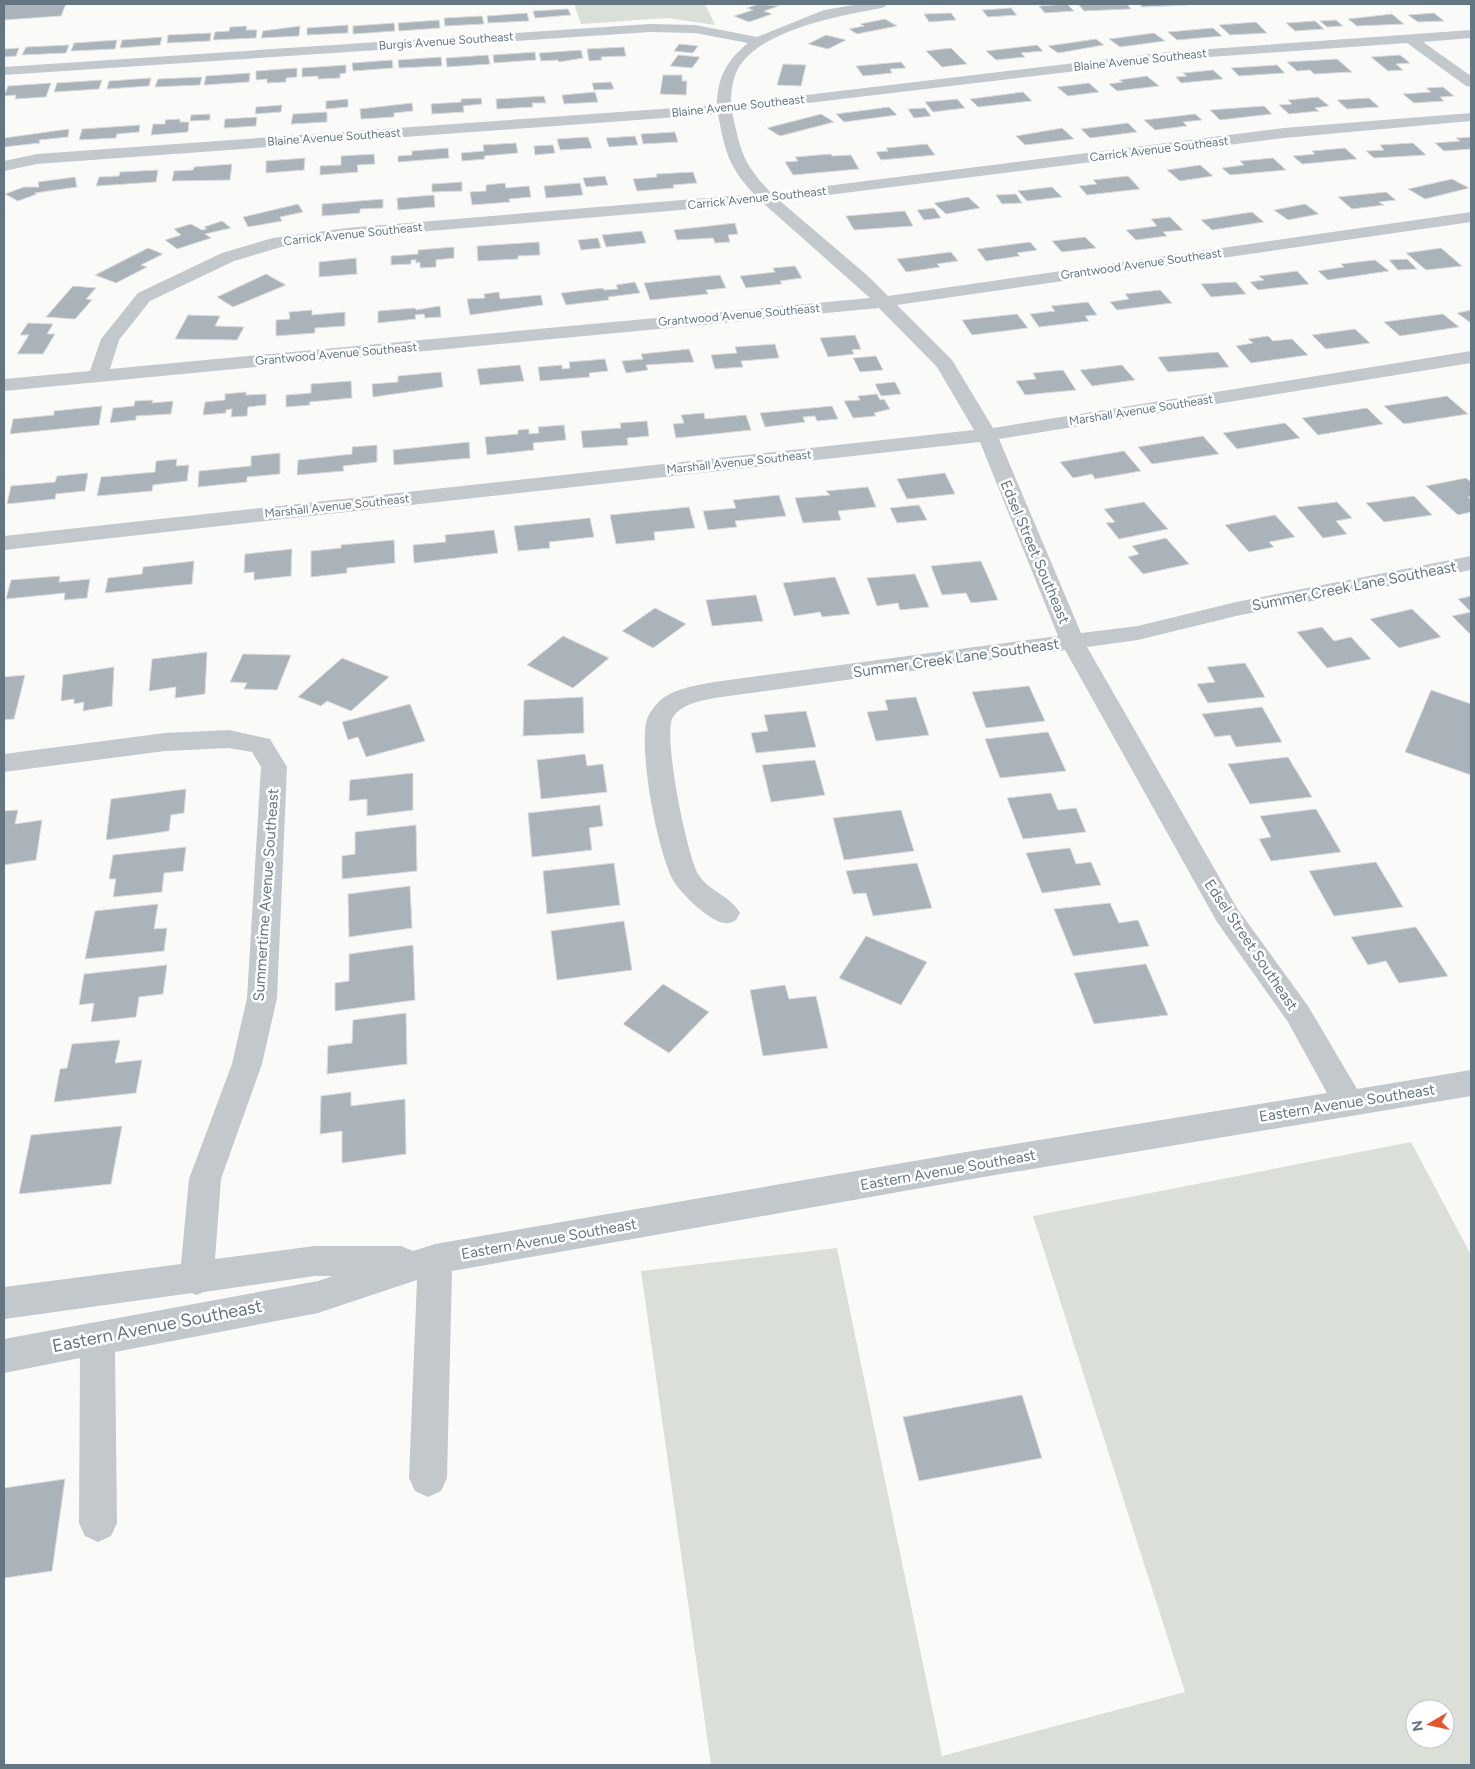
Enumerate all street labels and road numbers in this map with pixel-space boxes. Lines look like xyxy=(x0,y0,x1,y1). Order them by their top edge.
street label: Burgis Avenue Southeast xyxy=(378,29,514,53)
street label: Blaine Avenue Southeast xyxy=(1073,46,1208,74)
street label: Blaine Avenue Southeast xyxy=(671,92,806,120)
street label: Blaine Avenue Southeast xyxy=(267,125,402,149)
street label: Carrick Avenue Southeast xyxy=(1089,133,1230,164)
street label: Carrick Avenue Southeast xyxy=(687,184,828,212)
street label: Carrick Avenue Southeast xyxy=(283,220,424,248)
street label: Grantwood Avenue Southeast xyxy=(1060,246,1223,282)
street label: Grantwood Avenue Southeast xyxy=(658,301,821,329)
street label: Grantwood Avenue Southeast xyxy=(255,340,418,368)
street label: Marshall Avenue Southeast xyxy=(1068,392,1214,428)
street label: Marshall Avenue Southeast xyxy=(666,447,813,477)
street label: Edsel Street Southeast xyxy=(997,477,1074,627)
street label: Marshall Avenue Southeast xyxy=(264,491,411,521)
street label: Summer Creek Lane Southeast xyxy=(1250,557,1458,615)
street label: Summer Creek Lane Southeast xyxy=(852,635,1060,681)
street label: Summertime Avenue Southeast xyxy=(250,788,282,1002)
street label: Edsel Street Southeast xyxy=(1200,876,1302,1014)
street label: Eastern Avenue Southeast xyxy=(1258,1080,1437,1126)
street label: Eastern Avenue Southeast xyxy=(859,1146,1037,1194)
street label: Eastern Avenue Southeast xyxy=(460,1215,638,1263)
street label: Eastern Avenue Southeast xyxy=(50,1295,264,1357)

